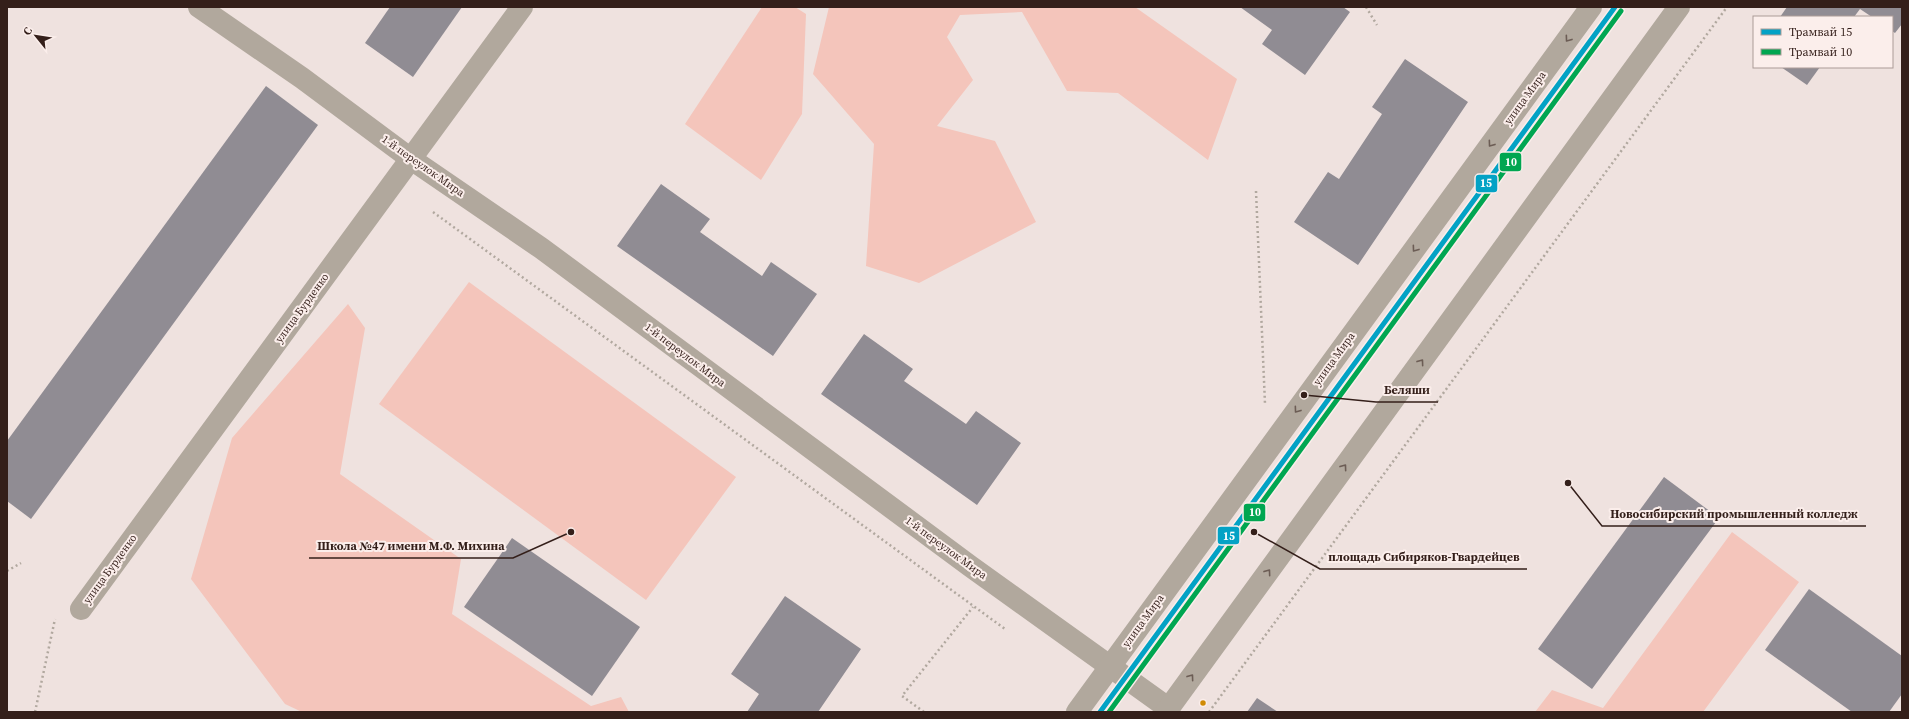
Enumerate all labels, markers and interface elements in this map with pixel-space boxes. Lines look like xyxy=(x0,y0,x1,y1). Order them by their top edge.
north arrow xyxy=(16,16,56,56)
legend xyxy=(1753,16,1893,68)
text: С xyxy=(20,24,36,38)
text: Трамвай 15 xyxy=(1789,24,1852,40)
one-way arrow xyxy=(1566,34,1573,41)
text: Трамвай 10 xyxy=(1789,44,1852,60)
street label: улица Мира xyxy=(1501,68,1550,128)
street label: 1-й переулок Мира xyxy=(379,132,468,200)
one-way arrow xyxy=(1489,139,1496,146)
line badge: 10 xyxy=(1499,152,1522,172)
text: 10 xyxy=(1505,155,1517,170)
line badge: 15 xyxy=(1475,174,1498,193)
text: 15 xyxy=(1480,176,1492,191)
one-way arrow xyxy=(1412,244,1419,251)
street label: улица Бурденко xyxy=(272,270,332,346)
street label: 1-й переулок Мира xyxy=(641,320,729,391)
street label: улица Мира xyxy=(1310,329,1359,389)
one-way arrow xyxy=(1416,359,1423,366)
callout: Беляши xyxy=(1376,378,1438,402)
text: Беляши xyxy=(1384,382,1430,398)
one-way arrow xyxy=(1294,406,1302,413)
one-way arrow xyxy=(1340,464,1347,471)
callout: Новосибирский промышленный колледж xyxy=(1602,502,1866,526)
line badge: 10 xyxy=(1243,503,1266,522)
text: 10 xyxy=(1249,505,1261,520)
text: Новосибирский промышленный колледж xyxy=(1610,506,1858,522)
street label: 1-й переулок Мира xyxy=(902,513,990,583)
line badge: 15 xyxy=(1217,526,1240,545)
text: 15 xyxy=(1223,529,1235,544)
street label: улица Бурденко xyxy=(80,531,140,607)
callout: Школа №47 имени М.Ф. Михина xyxy=(309,534,513,558)
text: Школа №47 имени М.Ф. Михина xyxy=(317,538,505,554)
callout: площадь Сибиряков-Гвардейцев xyxy=(1320,545,1527,569)
text: площадь Сибиряков-Гвардейцев xyxy=(1328,549,1520,565)
one-way arrow xyxy=(1263,569,1270,576)
street label: улица Мира xyxy=(1119,591,1168,651)
one-way arrow xyxy=(1186,674,1193,681)
unlabelled marker xyxy=(1198,698,1208,708)

